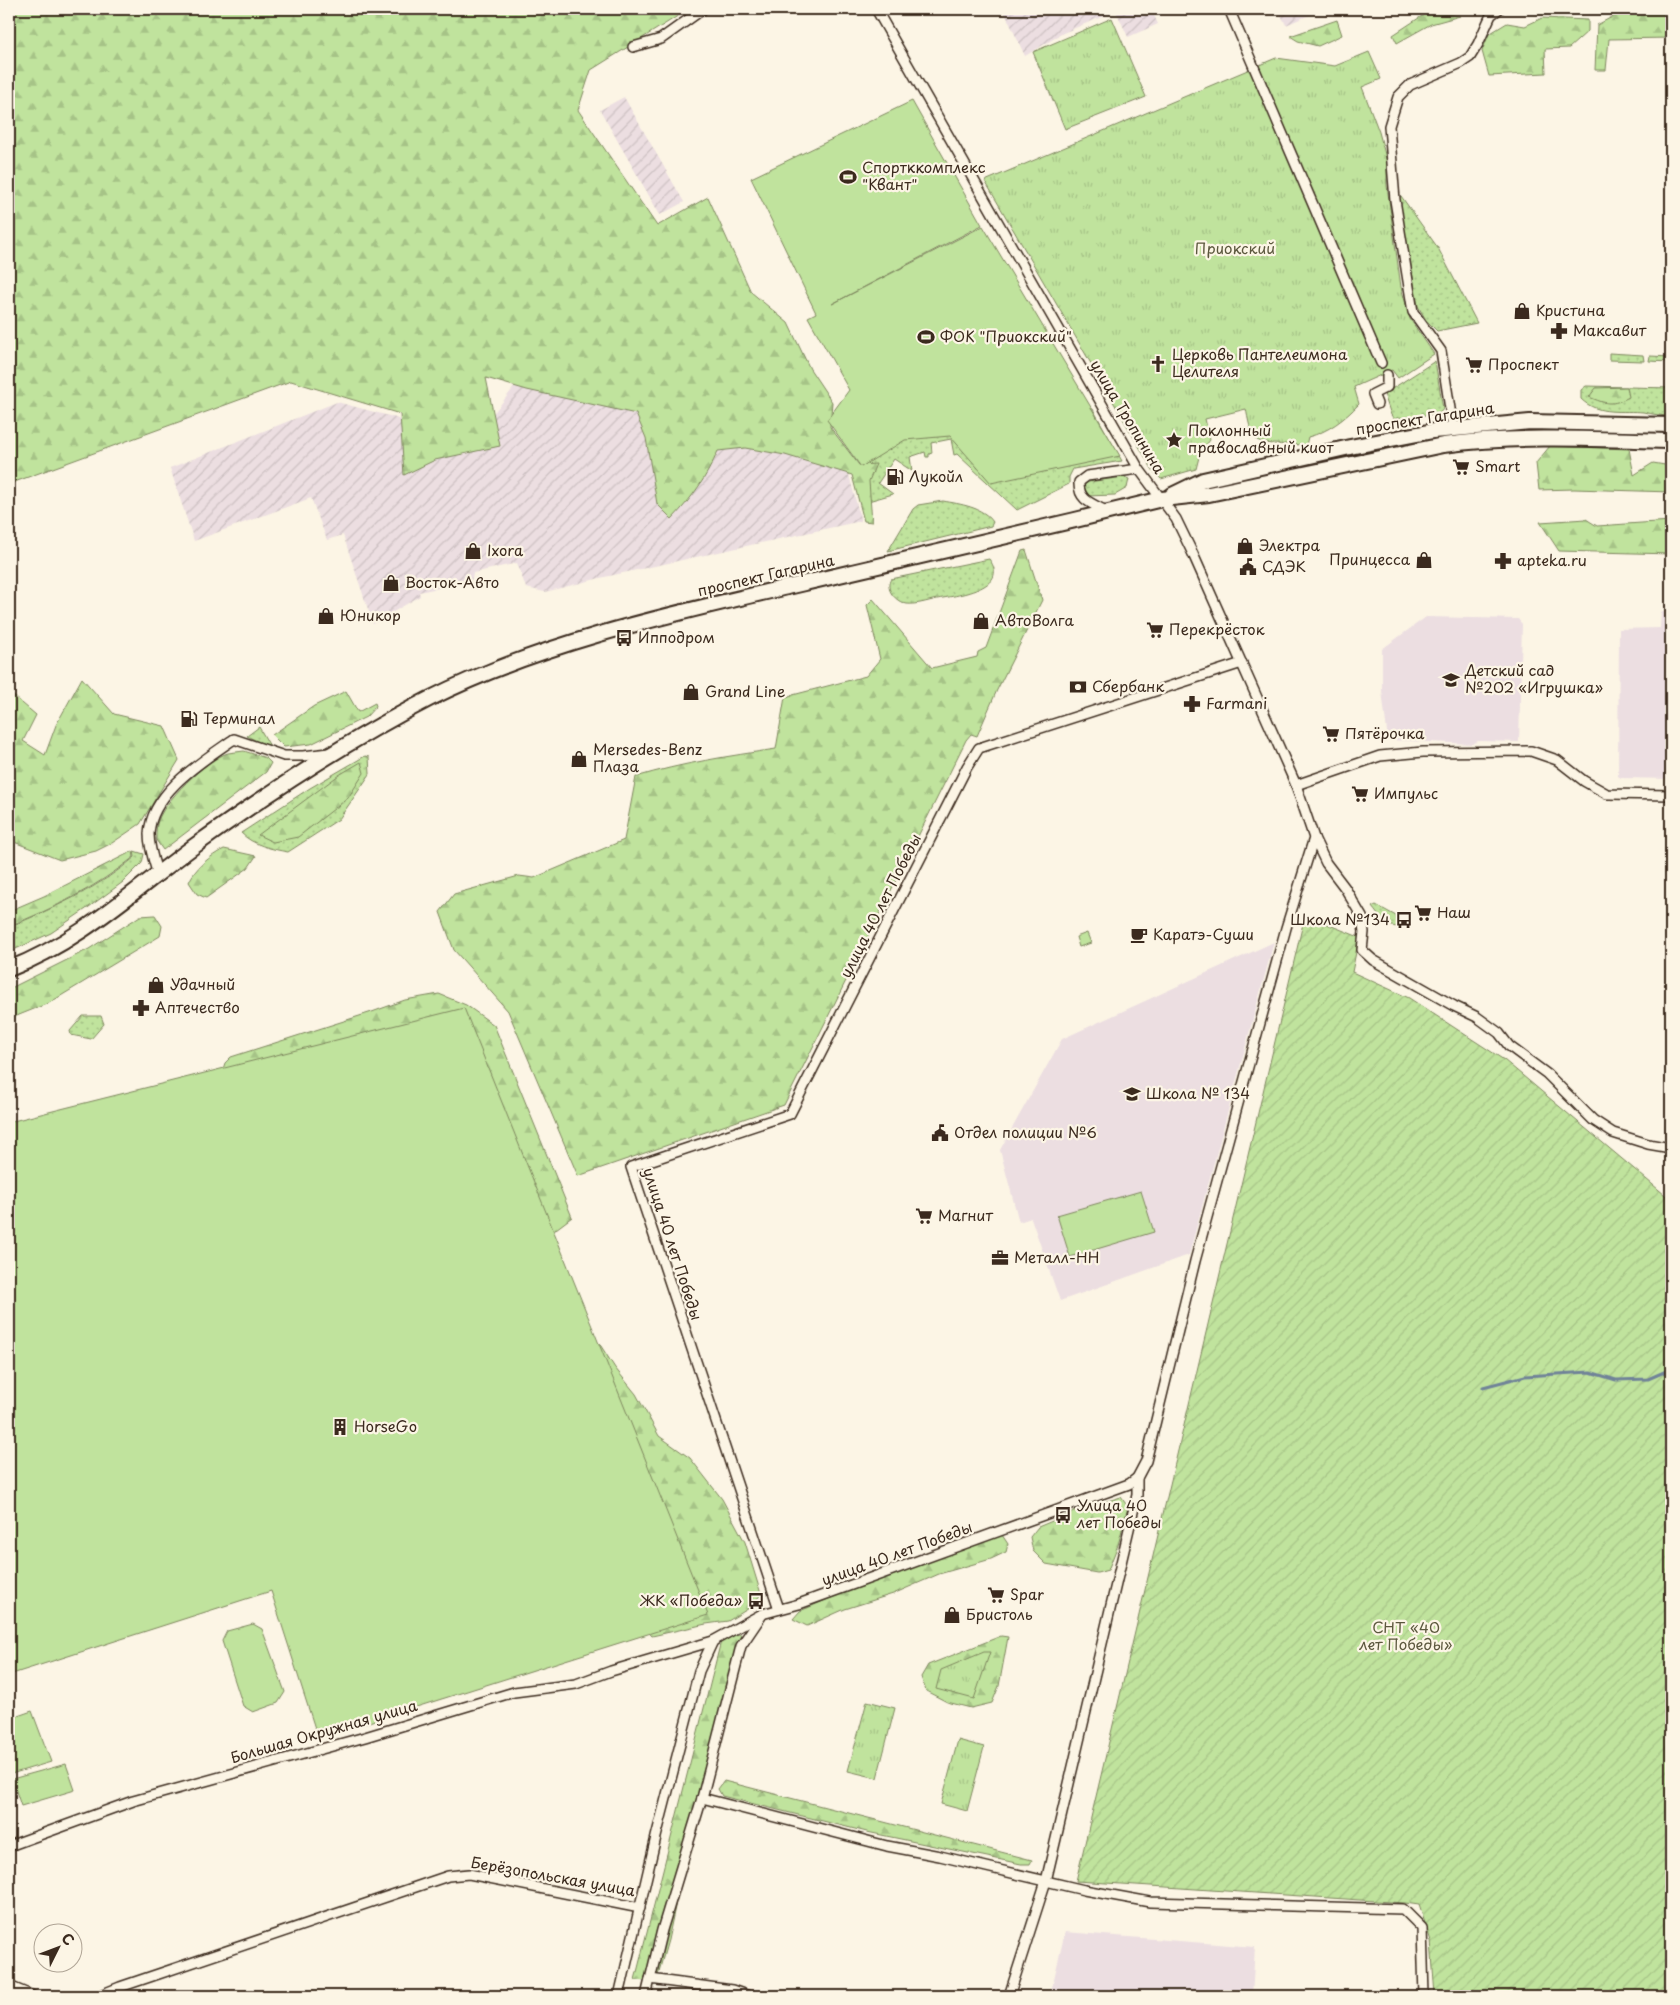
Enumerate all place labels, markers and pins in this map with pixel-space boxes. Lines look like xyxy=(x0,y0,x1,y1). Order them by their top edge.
place label: Спортккомплекс "Квант" xyxy=(862,155,986,195)
sports icon: Спортккомплекс "Квант" xyxy=(838,167,858,187)
place label: Кристина xyxy=(1536,298,1606,321)
shop icon: Кристина xyxy=(1512,301,1532,321)
place label: Максавит xyxy=(1573,318,1647,341)
pharmacy icon: Максавит xyxy=(1549,321,1569,341)
place label: ФОК "Приокский" xyxy=(940,324,1072,347)
sports icon: ФОК "Приокский" xyxy=(916,327,936,347)
place label: Церковь Пантелеимона Целителя xyxy=(1172,342,1348,382)
place label: Проспект xyxy=(1488,352,1559,375)
church icon: Церковь Пантелеимона Целителя xyxy=(1148,354,1168,374)
supermarket icon: Проспект xyxy=(1464,355,1484,375)
place label: Поклонный православный киот xyxy=(1188,418,1334,458)
place icon: Поклонный православный киот xyxy=(1164,430,1184,450)
place label: Smart xyxy=(1475,454,1520,477)
supermarket icon: Smart xyxy=(1451,457,1471,477)
place label: Лукойл xyxy=(909,464,963,487)
fuel station icon: Лукойл xyxy=(885,467,905,487)
place label: Электра xyxy=(1259,533,1320,556)
shop icon: Электра xyxy=(1235,536,1255,556)
place label: Ixora xyxy=(487,538,524,561)
shop icon: Ixora xyxy=(463,541,483,561)
place label: Принцесса xyxy=(1329,547,1411,570)
place label: apteka.ru xyxy=(1517,548,1587,571)
shop icon: Принцесса xyxy=(1414,550,1434,570)
pharmacy icon: apteka.ru xyxy=(1493,551,1513,571)
place label: СДЭК xyxy=(1262,554,1306,577)
public building icon: СДЭК xyxy=(1238,557,1258,577)
place label: Восток-Авто xyxy=(405,570,499,593)
shop icon: Восток-Авто xyxy=(381,573,401,593)
place label: Юникор xyxy=(340,603,401,626)
shop icon: Юникор xyxy=(316,606,336,626)
place label: АвтоВолга xyxy=(995,608,1074,631)
shop icon: АвтоВолга xyxy=(971,611,991,631)
place label: Перекрёсток xyxy=(1169,617,1265,640)
supermarket icon: Перекрёсток xyxy=(1145,620,1165,640)
place label: Ипподром xyxy=(638,625,715,648)
bus stop icon: Ипподром xyxy=(614,628,634,648)
place label: Детский сад №202 «Игрушка» xyxy=(1464,658,1603,698)
school or university icon: Детский сад №202 «Игрушка» xyxy=(1441,670,1461,690)
place label: Сбербанк xyxy=(1092,674,1164,697)
bank icon: Сбербанк xyxy=(1068,677,1088,697)
place label: Grand Line xyxy=(705,679,785,702)
shop icon: Grand Line xyxy=(681,682,701,702)
place label: Farmani xyxy=(1206,691,1267,714)
pharmacy icon: Farmani xyxy=(1182,694,1202,714)
place label: Терминал xyxy=(203,706,275,729)
fuel station icon: Терминал xyxy=(179,709,199,729)
place label: Пятёрочка xyxy=(1345,721,1425,744)
supermarket icon: Пятёрочка xyxy=(1321,724,1341,744)
place label: Mersedes-Benz Плаза xyxy=(593,737,702,777)
shop icon: Mersedes-Benz Плаза xyxy=(569,749,589,769)
place label: Импульс xyxy=(1374,781,1438,804)
supermarket icon: Импульс xyxy=(1350,784,1370,804)
place label: Наш xyxy=(1437,900,1471,923)
supermarket icon: Наш xyxy=(1413,903,1433,923)
place label: Школа №134 xyxy=(1290,907,1390,930)
bus stop icon: Школа №134 xyxy=(1394,910,1414,930)
place label: Каратэ-Суши xyxy=(1153,922,1254,945)
cafe icon: Каратэ-Суши xyxy=(1129,925,1149,945)
place label: Удачный xyxy=(170,972,235,995)
shop icon: Удачный xyxy=(146,975,166,995)
place label: Аптечество xyxy=(155,995,240,1018)
pharmacy icon: Аптечество xyxy=(131,998,151,1018)
place label: Школа № 134 xyxy=(1146,1081,1250,1104)
school or university icon: Школа № 134 xyxy=(1122,1084,1142,1104)
place label: Отдел полиции №6 xyxy=(954,1120,1097,1143)
public building icon: Отдел полиции №6 xyxy=(930,1123,950,1143)
place label: Магнит xyxy=(938,1203,993,1226)
supermarket icon: Магнит xyxy=(914,1206,934,1226)
place label: Металл-НН xyxy=(1014,1245,1099,1268)
office icon: Металл-НН xyxy=(990,1248,1010,1268)
place label: HorseGo xyxy=(354,1414,417,1437)
building icon: HorseGo xyxy=(330,1417,350,1437)
place label: Улица 40 лет Победы xyxy=(1076,1493,1161,1533)
bus stop icon: Улица 40 лет Победы xyxy=(1053,1505,1073,1525)
place label: Spar xyxy=(1010,1582,1044,1605)
supermarket icon: Spar xyxy=(986,1585,1006,1605)
place label: ЖК «Победа» xyxy=(639,1588,742,1611)
bus stop icon: ЖК «Победа» xyxy=(746,1591,766,1611)
place label: Бристоль xyxy=(966,1602,1033,1625)
shop icon: Бристоль xyxy=(942,1605,962,1625)

